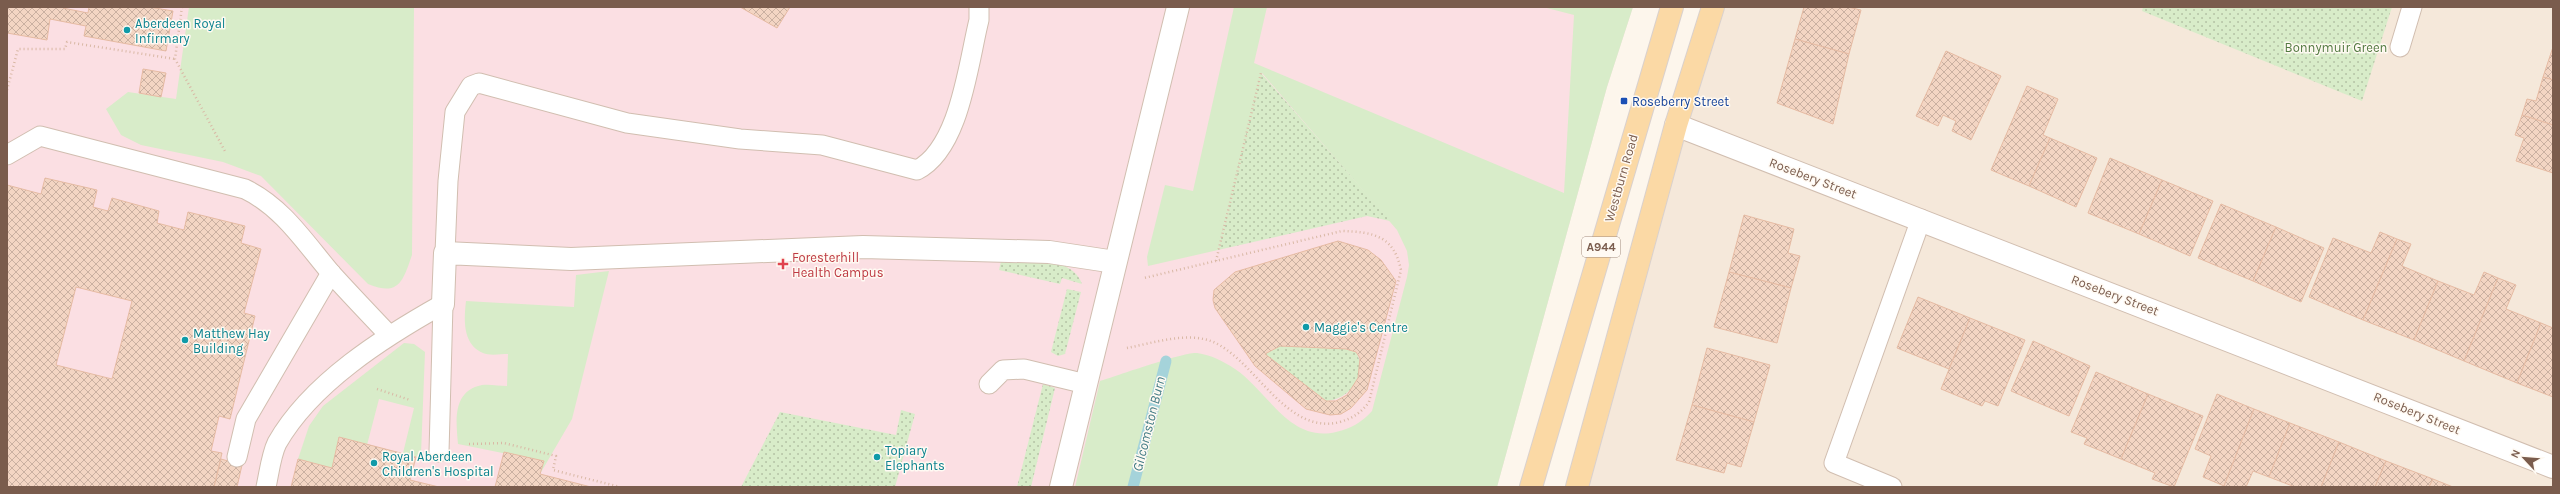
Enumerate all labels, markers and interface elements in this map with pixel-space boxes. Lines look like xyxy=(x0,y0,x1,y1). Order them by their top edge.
place label: Aberdeen Royal Infirmary xyxy=(135,16,225,46)
marker: Aberdeen Royal Infirmary xyxy=(122,25,132,35)
park label: Bonnymuir Green xyxy=(2285,40,2387,55)
place label: Roseberry Street xyxy=(1632,94,1729,109)
marker: Roseberry Street xyxy=(1619,96,1629,106)
street label: Westburn Road xyxy=(1601,132,1641,224)
street label: Rosebery Street xyxy=(1767,154,1859,202)
road number: A944 xyxy=(1582,237,1620,257)
place label: Foresterhill Health Campus xyxy=(792,250,884,280)
marker: Foresterhill Health Campus xyxy=(777,258,789,270)
street label: Rosebery Street xyxy=(2069,271,2161,319)
place label: Maggie's Centre xyxy=(1314,320,1408,335)
marker: Maggie's Centre xyxy=(1301,322,1311,332)
place label: Matthew Hay Building xyxy=(193,326,270,356)
marker: Matthew Hay Building xyxy=(180,335,190,345)
water label: Gilcomston Burn xyxy=(1129,375,1169,473)
street label: Rosebery Street xyxy=(2371,389,2463,437)
north arrow xyxy=(2504,438,2544,478)
place label: Topiary Elephants xyxy=(885,443,945,473)
text: N xyxy=(2508,447,2523,460)
place label: Royal Aberdeen Children's Hospital xyxy=(382,449,494,479)
marker: Topiary Elephants xyxy=(872,452,882,462)
marker: Royal Aberdeen Children's Hospital xyxy=(369,458,379,468)

